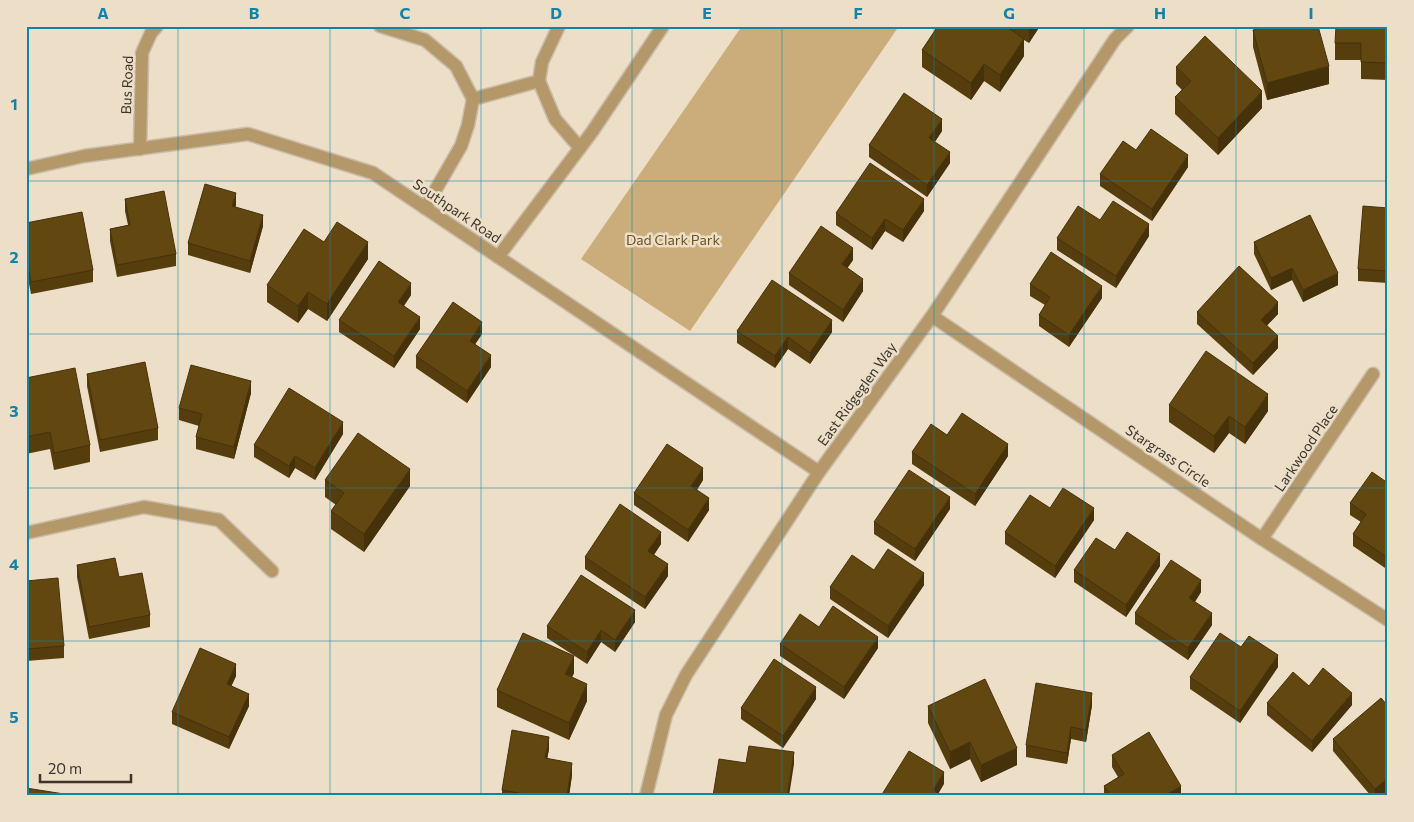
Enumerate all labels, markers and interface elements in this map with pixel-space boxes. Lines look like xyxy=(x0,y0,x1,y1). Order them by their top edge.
text: A xyxy=(97,3,109,22)
text: B xyxy=(249,3,260,22)
text: C xyxy=(400,3,411,22)
text: D xyxy=(550,3,562,22)
text: E xyxy=(702,3,712,22)
text: F xyxy=(853,3,863,22)
text: G xyxy=(1003,3,1015,22)
text: H xyxy=(1154,3,1166,22)
text: I xyxy=(1308,3,1314,22)
street label: Bus Road xyxy=(117,55,136,115)
text: 1 xyxy=(10,94,18,113)
street label: Southpark Road xyxy=(410,175,504,246)
park label: Dad Clark Park xyxy=(626,231,720,248)
text: 2 xyxy=(9,247,19,266)
street label: East Ridgeglen Way xyxy=(813,339,900,449)
text: 3 xyxy=(9,401,19,420)
street label: Larkwood Place xyxy=(1270,401,1341,494)
street label: Stargrass Circle xyxy=(1123,421,1214,490)
text: 4 xyxy=(9,554,19,573)
text: 5 xyxy=(9,707,19,726)
scale bar xyxy=(40,752,131,784)
text: 20 m xyxy=(48,759,82,777)

